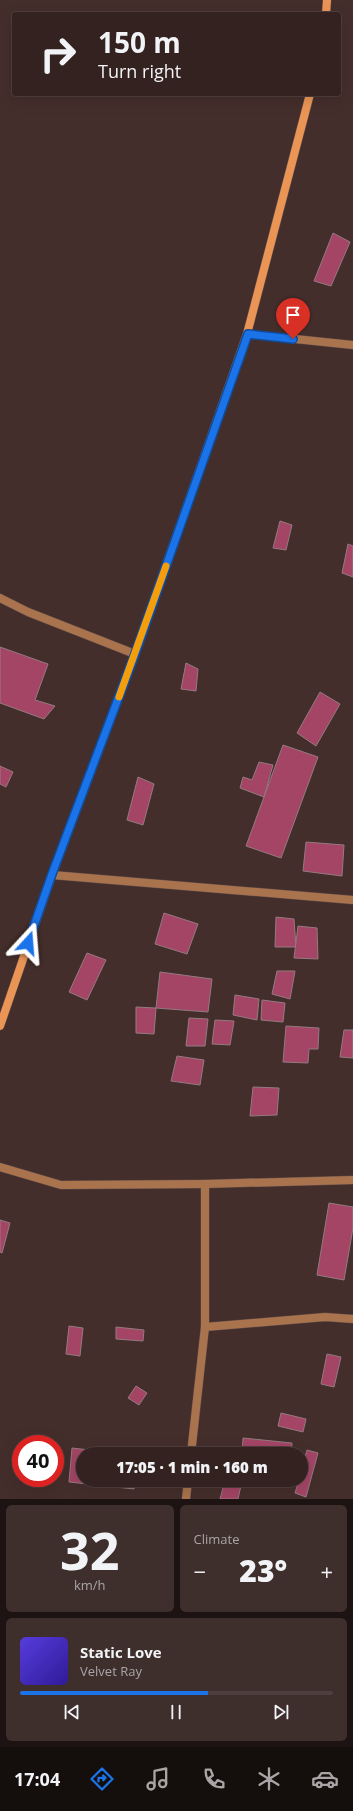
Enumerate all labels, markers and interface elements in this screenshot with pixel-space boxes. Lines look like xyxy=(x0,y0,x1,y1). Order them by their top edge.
text: 150 m xyxy=(98,23,181,61)
icon: right xyxy=(32,28,84,80)
text: Turn right xyxy=(98,59,181,83)
pin xyxy=(276,298,310,339)
icon: arrive xyxy=(282,304,304,326)
position arrow xyxy=(7,922,49,964)
speed limit sign: 40 xyxy=(12,1435,64,1487)
text: 17:05 · 1 min · 160 m xyxy=(116,1457,268,1477)
text: 32 xyxy=(60,1514,119,1585)
text: Climate xyxy=(194,1530,239,1548)
text: 23° xyxy=(239,1550,287,1591)
text: − xyxy=(194,1556,206,1586)
text: + xyxy=(320,1556,333,1586)
text: km/h xyxy=(74,1576,106,1594)
text: Static Love xyxy=(80,1642,162,1662)
text: Velvet Ray xyxy=(80,1662,142,1680)
icon: previous xyxy=(61,1701,83,1723)
icon: pause xyxy=(165,1701,187,1723)
icon: next xyxy=(270,1701,292,1723)
icon: directions xyxy=(88,1765,116,1793)
icon: music xyxy=(144,1765,172,1793)
icon: phone xyxy=(200,1765,228,1793)
icon: climate xyxy=(255,1765,283,1793)
icon: car xyxy=(311,1765,339,1793)
text: 17:04 xyxy=(14,1767,60,1791)

